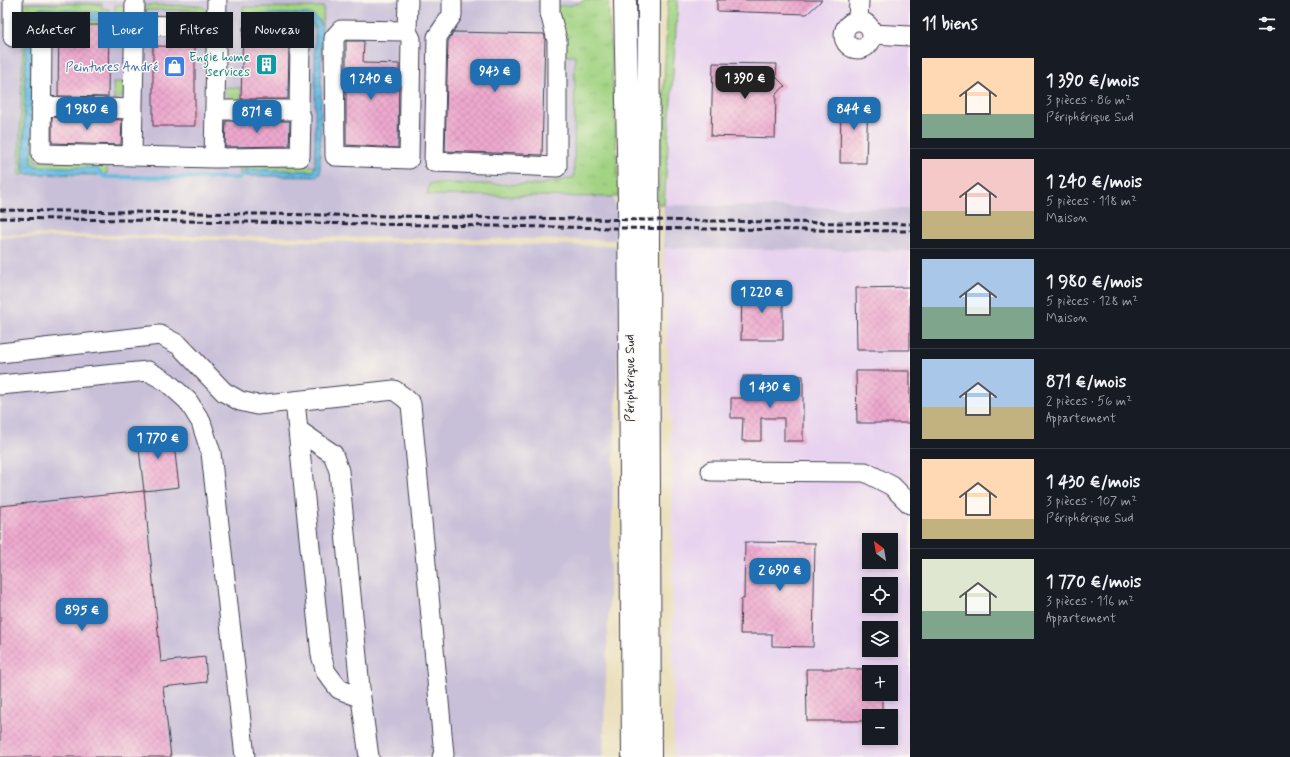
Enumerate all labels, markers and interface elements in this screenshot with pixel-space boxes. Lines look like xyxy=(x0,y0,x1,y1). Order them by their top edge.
chip: Acheter xyxy=(12,12,90,48)
chip: Louer xyxy=(98,12,158,48)
chip: Filtres xyxy=(166,12,233,48)
chip: Nouveau xyxy=(241,12,314,48)
text: 11 biens xyxy=(922,13,978,35)
icon: filters xyxy=(1256,13,1278,35)
place label: Engie home services xyxy=(189,49,250,81)
building icon: Engie home services xyxy=(253,51,279,77)
shop icon: Peintures André xyxy=(161,54,187,80)
place label: Peintures André xyxy=(65,59,158,76)
pin: 943 € xyxy=(467,59,523,93)
text: 943 € xyxy=(479,63,511,80)
pin: 1 390 € xyxy=(708,66,782,100)
pin: 1 240 € xyxy=(334,67,408,101)
text: 1 390 € xyxy=(725,70,765,87)
text: 1 390 €/mois xyxy=(1046,70,1139,92)
text: 1 240 € xyxy=(349,71,393,88)
icon: home xyxy=(954,74,1002,122)
text: 3 pièces · 86 m² xyxy=(1046,92,1131,109)
pin: 1 980 € xyxy=(50,97,124,131)
pin: 844 € xyxy=(826,97,882,131)
pin: 871 € xyxy=(229,100,285,134)
text: 1 980 € xyxy=(65,101,109,118)
text: 844 € xyxy=(837,101,871,118)
text: 871 € xyxy=(242,104,272,121)
text: Périphérique Sud xyxy=(1046,109,1134,126)
text: 1 240 €/mois xyxy=(1046,171,1142,193)
icon: home xyxy=(954,175,1002,223)
text: 5 pièces · 118 m² xyxy=(1046,193,1137,210)
text: Maison xyxy=(1046,210,1088,227)
text: 1 980 €/mois xyxy=(1046,271,1143,293)
icon: home xyxy=(954,275,1002,323)
pin: 1 220 € xyxy=(725,280,799,314)
text: 1 220 € xyxy=(740,284,784,301)
text: 5 pièces · 128 m² xyxy=(1046,293,1138,310)
text: Maison xyxy=(1046,310,1088,327)
street label: Périphérique Sud xyxy=(622,334,639,422)
text: 871 €/mois xyxy=(1046,371,1126,393)
pin: 1 430 € xyxy=(733,375,807,409)
icon: home xyxy=(954,375,1002,423)
text: 1 430 € xyxy=(749,379,791,396)
text: 2 pièces · 56 m² xyxy=(1046,393,1132,410)
text: Appartement xyxy=(1046,410,1116,427)
pin: 1 770 € xyxy=(121,426,195,460)
text: 1 770 € xyxy=(137,430,179,447)
text: 1 430 €/mois xyxy=(1046,471,1140,493)
icon: home xyxy=(954,475,1002,523)
text: 3 pièces · 107 m² xyxy=(1046,493,1137,510)
text: Périphérique Sud xyxy=(1046,510,1134,527)
north arrow xyxy=(862,533,898,569)
map controls xyxy=(862,533,898,745)
pin: 2 690 € xyxy=(743,558,817,592)
text: 2 690 € xyxy=(758,562,802,579)
text: 1 770 €/mois xyxy=(1046,571,1141,593)
icon: home xyxy=(954,575,1002,623)
button: locate xyxy=(862,577,898,613)
text: 3 pièces · 116 m² xyxy=(1046,593,1134,610)
pin: 895 € xyxy=(54,598,110,632)
text: 895 € xyxy=(65,602,99,619)
text: Appartement xyxy=(1046,610,1116,627)
button: layers xyxy=(862,621,898,657)
button: + xyxy=(862,665,898,701)
button: − xyxy=(862,709,898,745)

